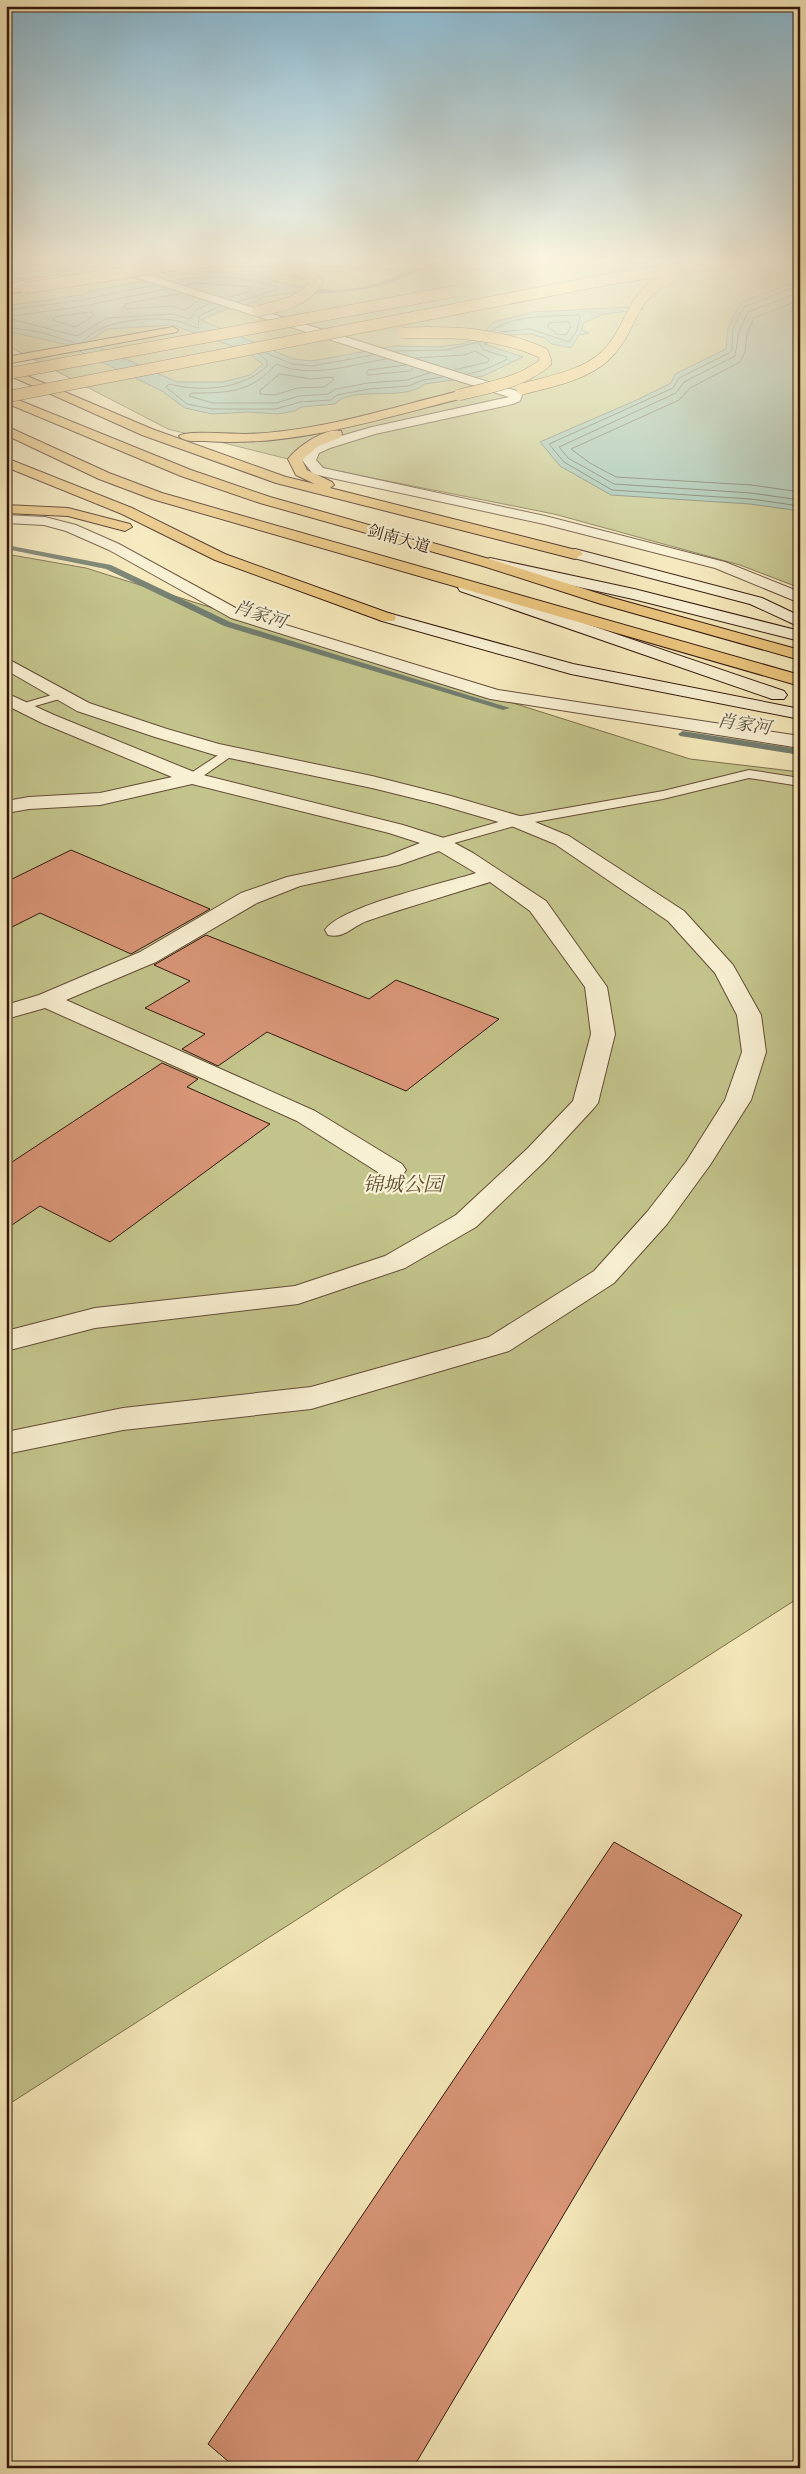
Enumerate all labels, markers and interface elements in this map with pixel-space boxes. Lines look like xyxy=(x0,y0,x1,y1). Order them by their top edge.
street label: 剑南大道 xyxy=(365,521,432,557)
water label: 肖家河 xyxy=(231,595,292,635)
water label: 肖家河 xyxy=(715,709,775,741)
park label: 锦城公园 xyxy=(363,1173,446,1198)

